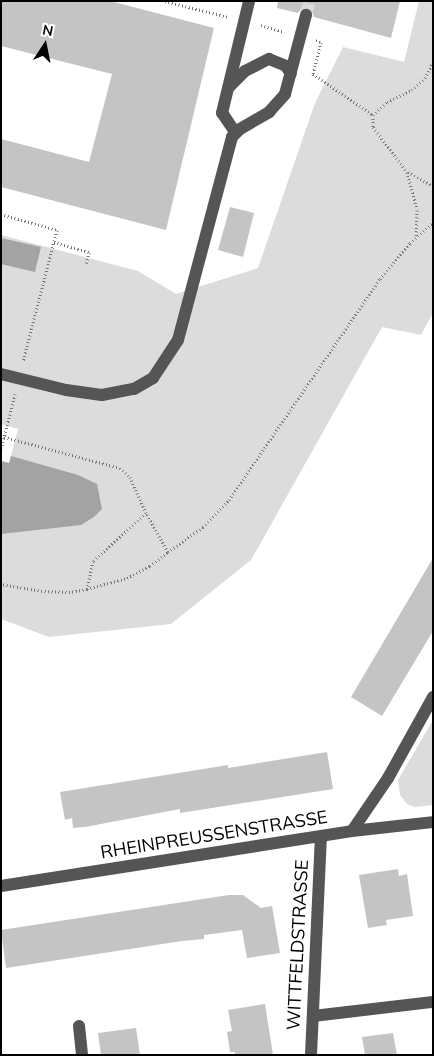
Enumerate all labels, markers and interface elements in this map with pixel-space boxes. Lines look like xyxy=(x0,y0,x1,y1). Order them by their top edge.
north arrow xyxy=(20,20,70,70)
text: N xyxy=(41,20,55,40)
street label: RHEINPREUSSENSTRASSE xyxy=(99,806,329,864)
street label: WITTFELDSTRASSE xyxy=(283,859,313,1031)

